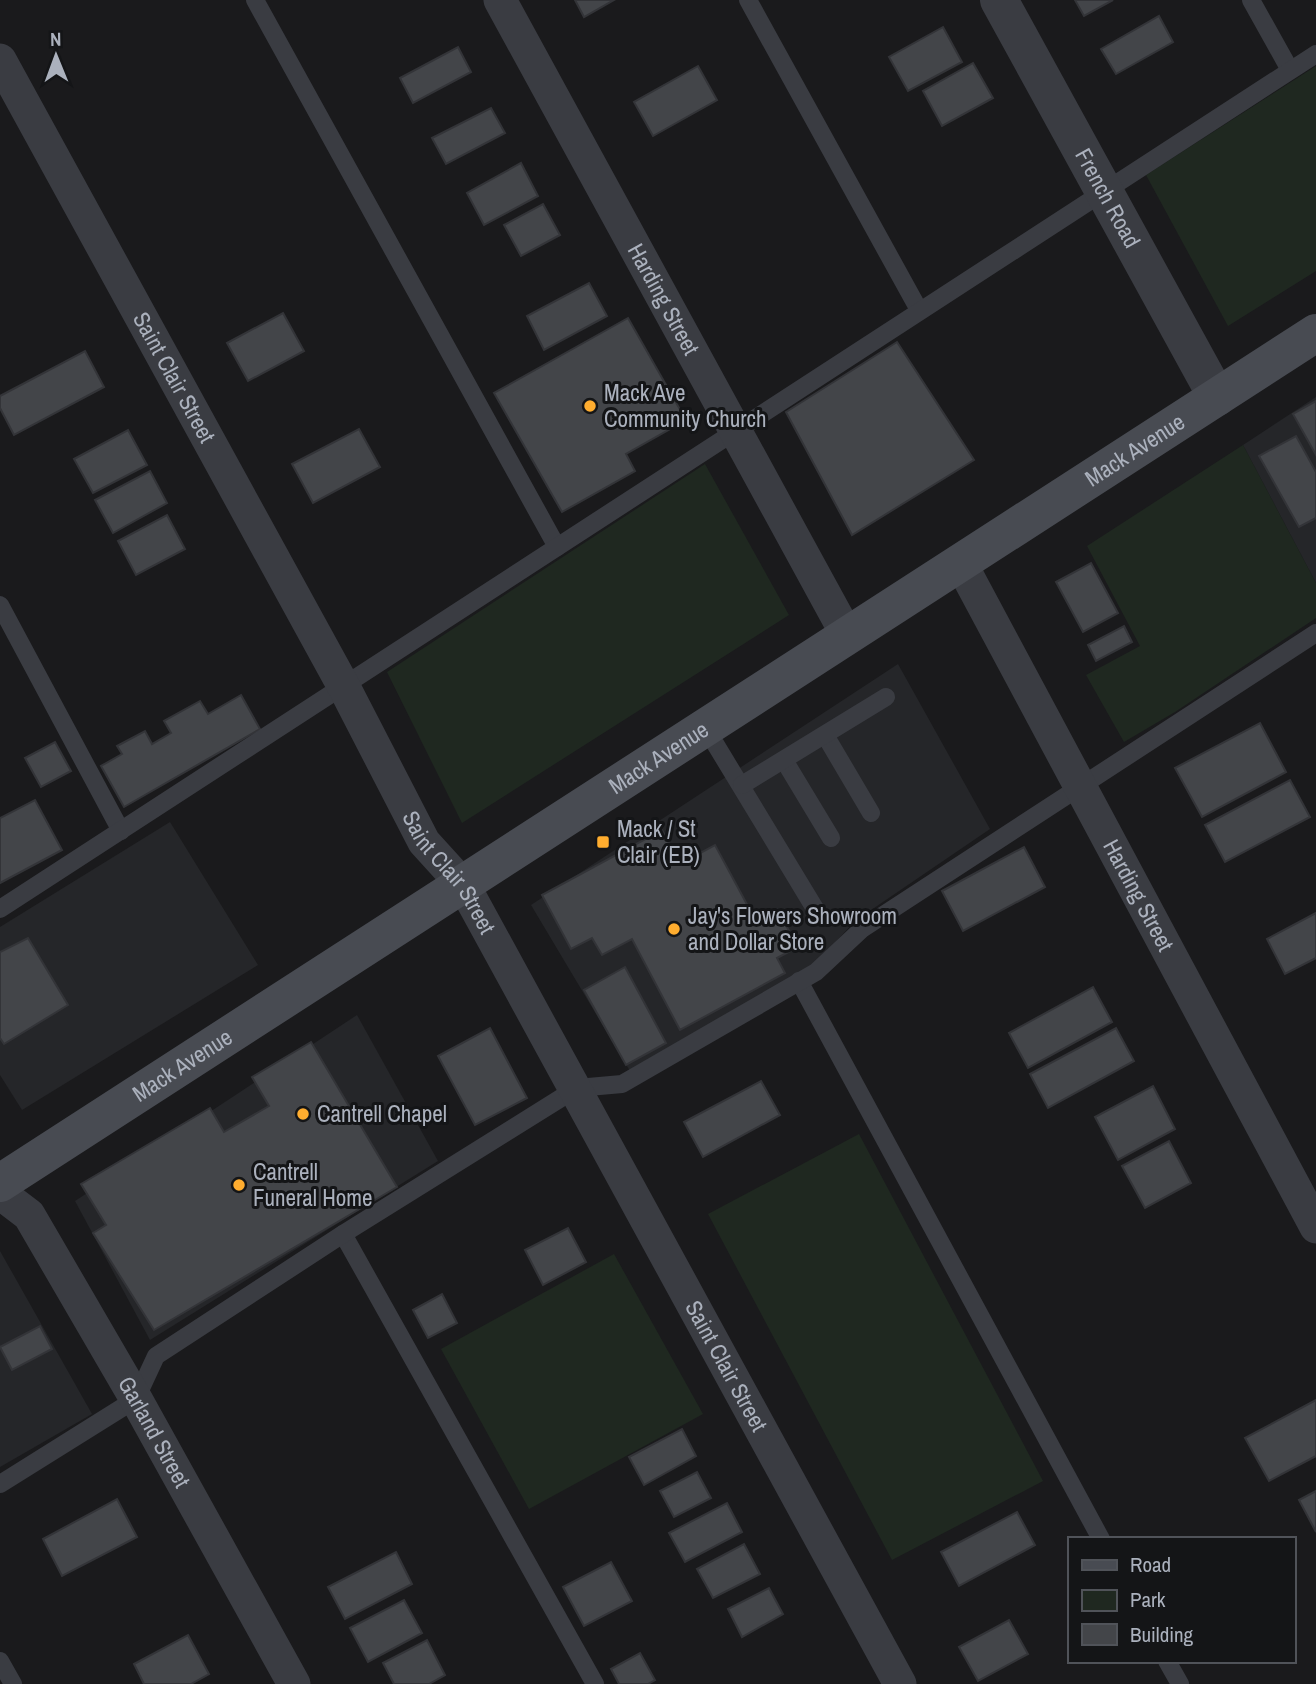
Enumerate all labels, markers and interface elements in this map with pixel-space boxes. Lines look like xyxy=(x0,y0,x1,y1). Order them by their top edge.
north arrow xyxy=(21,21,91,91)
text: N xyxy=(50,26,62,52)
street label: French Road xyxy=(1068,143,1148,253)
street label: Harding Street xyxy=(621,238,707,360)
street label: Saint Clair Street xyxy=(126,306,223,448)
place label: Mack Ave Community Church xyxy=(604,377,766,434)
marker: Mack Ave Community Church xyxy=(582,398,598,414)
street label: Mack Avenue xyxy=(1079,406,1190,493)
street label: Mack Avenue xyxy=(602,714,714,801)
street label: Saint Clair Street xyxy=(396,805,503,939)
place label: Mack / St Clair (EB) xyxy=(617,813,700,870)
marker: Mack / St Clair (EB) xyxy=(595,834,611,850)
street label: Harding Street xyxy=(1096,834,1181,956)
place label: Jay's Flowers Showroom and Dollar Store xyxy=(688,900,897,957)
marker: Jay's Flowers Showroom and Dollar Store xyxy=(666,921,682,937)
street label: Mack Avenue xyxy=(126,1021,238,1109)
place label: Cantrell Chapel xyxy=(317,1098,447,1129)
marker: Cantrell Chapel xyxy=(295,1106,311,1122)
place label: Cantrell Funeral Home xyxy=(253,1156,373,1213)
marker: Cantrell Funeral Home xyxy=(231,1177,247,1193)
street label: Saint Clair Street xyxy=(678,1295,775,1437)
street label: Garland Street xyxy=(111,1371,198,1493)
legend xyxy=(1068,1537,1295,1663)
text: Road xyxy=(1130,1550,1171,1579)
text: Park xyxy=(1130,1585,1166,1614)
text: Building xyxy=(1130,1620,1194,1649)

